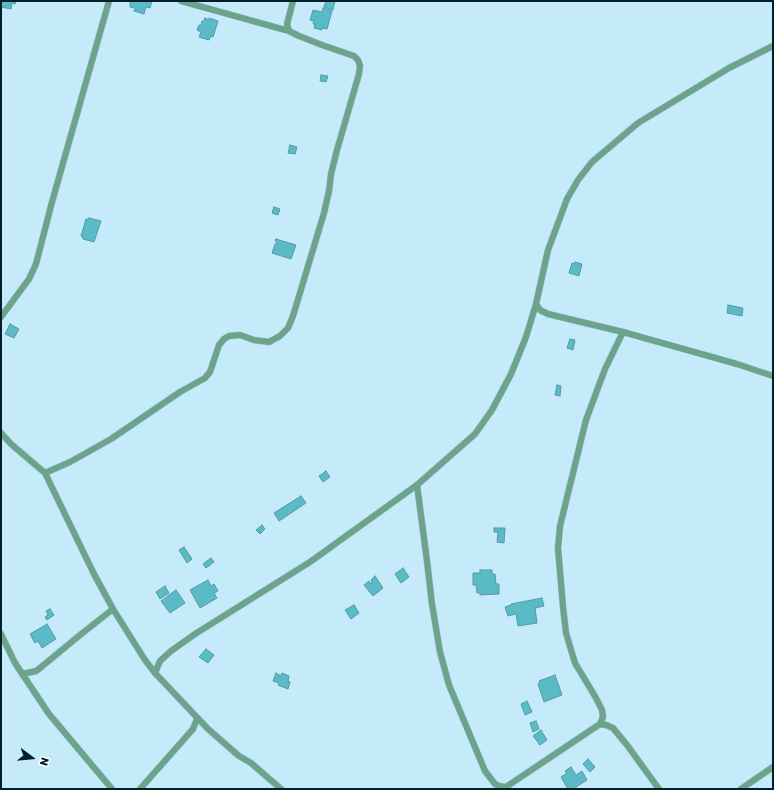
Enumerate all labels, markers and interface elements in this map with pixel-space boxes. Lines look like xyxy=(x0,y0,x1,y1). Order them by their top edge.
north arrow xyxy=(12,738,52,778)
text: N xyxy=(37,756,51,767)

